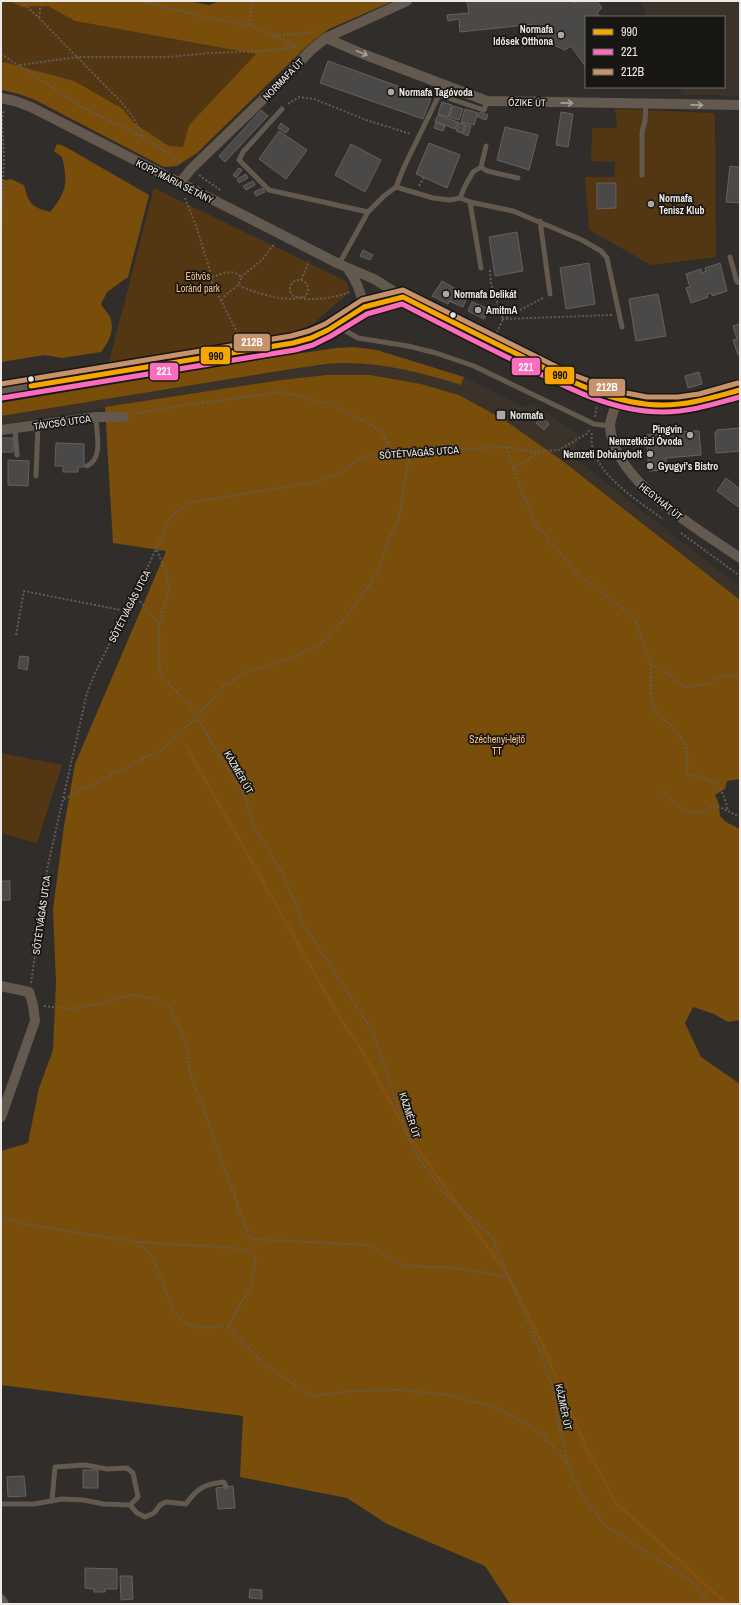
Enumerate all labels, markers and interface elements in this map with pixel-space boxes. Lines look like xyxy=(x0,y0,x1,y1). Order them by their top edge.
legend xyxy=(585,16,725,88)
place label: Normafa Idősek Otthona xyxy=(493,23,553,48)
text: 990 xyxy=(621,24,637,40)
marker: Normafa Idősek Otthona xyxy=(556,30,566,40)
text: 221 xyxy=(621,44,638,60)
one-way arrow xyxy=(355,50,367,58)
street label: NORMAFA ÚT xyxy=(260,56,307,103)
text: 212B xyxy=(621,64,644,80)
place label: Normafa Tagóvoda xyxy=(399,86,473,99)
marker: Normafa Tagóvoda xyxy=(386,87,396,97)
street label: ŐZIKE ÚT xyxy=(508,96,546,109)
one-way arrow xyxy=(560,99,573,107)
one-way arrow xyxy=(690,101,703,109)
street label: KOPP MÁRIA SÉTÁNY xyxy=(134,156,216,207)
place label: Normafa Tenisz Klub xyxy=(659,192,704,217)
marker: Normafa Tenisz Klub xyxy=(646,199,656,209)
park label: Eötvös Loránd park xyxy=(176,270,221,295)
place label: Normafa Delikát xyxy=(454,288,517,301)
marker: Normafa Delikát xyxy=(441,289,451,299)
place label: AmitmA xyxy=(486,304,518,317)
marker: AmitmA xyxy=(473,305,483,315)
unlabelled marker xyxy=(448,310,458,320)
line badge: 212B xyxy=(233,333,271,352)
text: 212B xyxy=(241,335,263,349)
line badge: 990 xyxy=(200,346,231,365)
text: 990 xyxy=(208,349,224,363)
line badge: 221 xyxy=(511,357,541,376)
text: 221 xyxy=(518,360,534,374)
line badge: 221 xyxy=(149,362,179,381)
text: 221 xyxy=(156,364,172,378)
line badge: 990 xyxy=(544,366,575,385)
text: 990 xyxy=(552,368,568,382)
unlabelled marker xyxy=(26,374,36,384)
line badge: 212B xyxy=(588,378,626,397)
text: 212B xyxy=(596,380,618,394)
marker: Normafa xyxy=(495,409,507,421)
place label: Normafa xyxy=(510,409,544,422)
street label: TÁVCSŐ UTCA xyxy=(33,412,92,433)
place label: Pingvin Nemzetközi Óvoda xyxy=(609,423,682,448)
marker: Pingvin Nemzetközi Óvoda xyxy=(685,430,695,440)
street label: SÖTÉTVÁGÁS UTCA xyxy=(379,443,460,462)
place label: Nemzeti Dohánybolt xyxy=(563,448,642,461)
marker: Nemzeti Dohánybolt xyxy=(645,449,655,459)
place label: Gyugyi's Bistro xyxy=(658,460,718,473)
marker: Gyugyi's Bistro xyxy=(645,461,655,471)
street label: HEGYHÁT ÚT xyxy=(636,480,685,523)
street label: SÖTÉTVÁGÁS UTCA xyxy=(106,567,154,645)
park label: Széchenyi-lejtő TT xyxy=(469,733,525,758)
street label: KÁZMÉR ÚT xyxy=(221,748,256,796)
street label: SÖTÉTVÁGÁS UTCA xyxy=(30,874,54,955)
street label: KÁZMÉR ÚT xyxy=(396,1091,423,1140)
street label: KÁZMÉR ÚT xyxy=(552,1383,575,1432)

